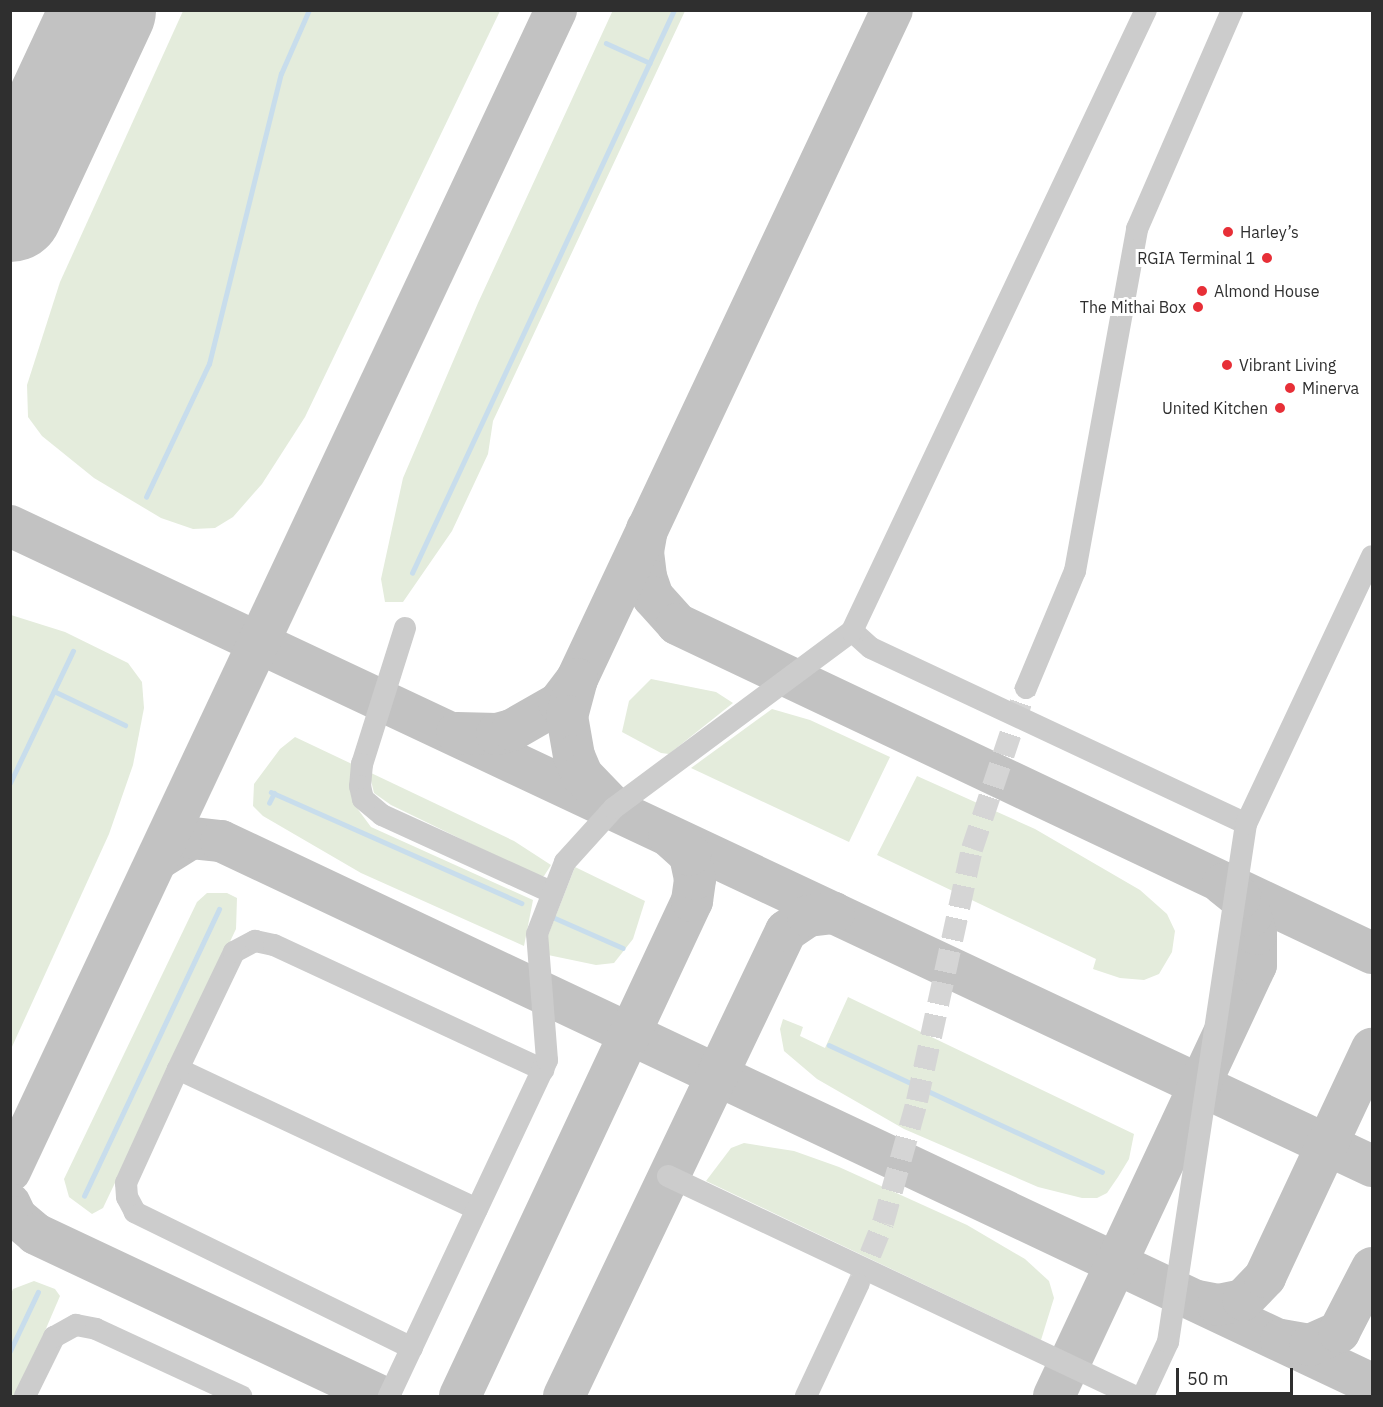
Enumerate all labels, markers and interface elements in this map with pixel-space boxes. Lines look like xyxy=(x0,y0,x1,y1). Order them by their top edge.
place label: Harley’s xyxy=(1240,222,1299,242)
marker: Harley’s xyxy=(1221,225,1235,239)
place label: RGIA Terminal 1 xyxy=(1137,248,1255,268)
marker: RGIA Terminal 1 xyxy=(1260,251,1274,265)
place label: Almond House xyxy=(1214,281,1320,301)
marker: Almond House xyxy=(1195,284,1209,298)
place label: The Mithai Box xyxy=(1080,297,1186,317)
marker: The Mithai Box xyxy=(1191,300,1205,314)
place label: Vibrant Living xyxy=(1239,355,1336,375)
marker: Vibrant Living xyxy=(1220,358,1234,372)
place label: Minerva xyxy=(1302,378,1359,398)
marker: Minerva xyxy=(1283,381,1297,395)
place label: United Kitchen xyxy=(1162,398,1268,418)
marker: United Kitchen xyxy=(1273,401,1287,415)
scale bar xyxy=(1179,1356,1296,1394)
text: 50 m xyxy=(1187,1367,1229,1390)

